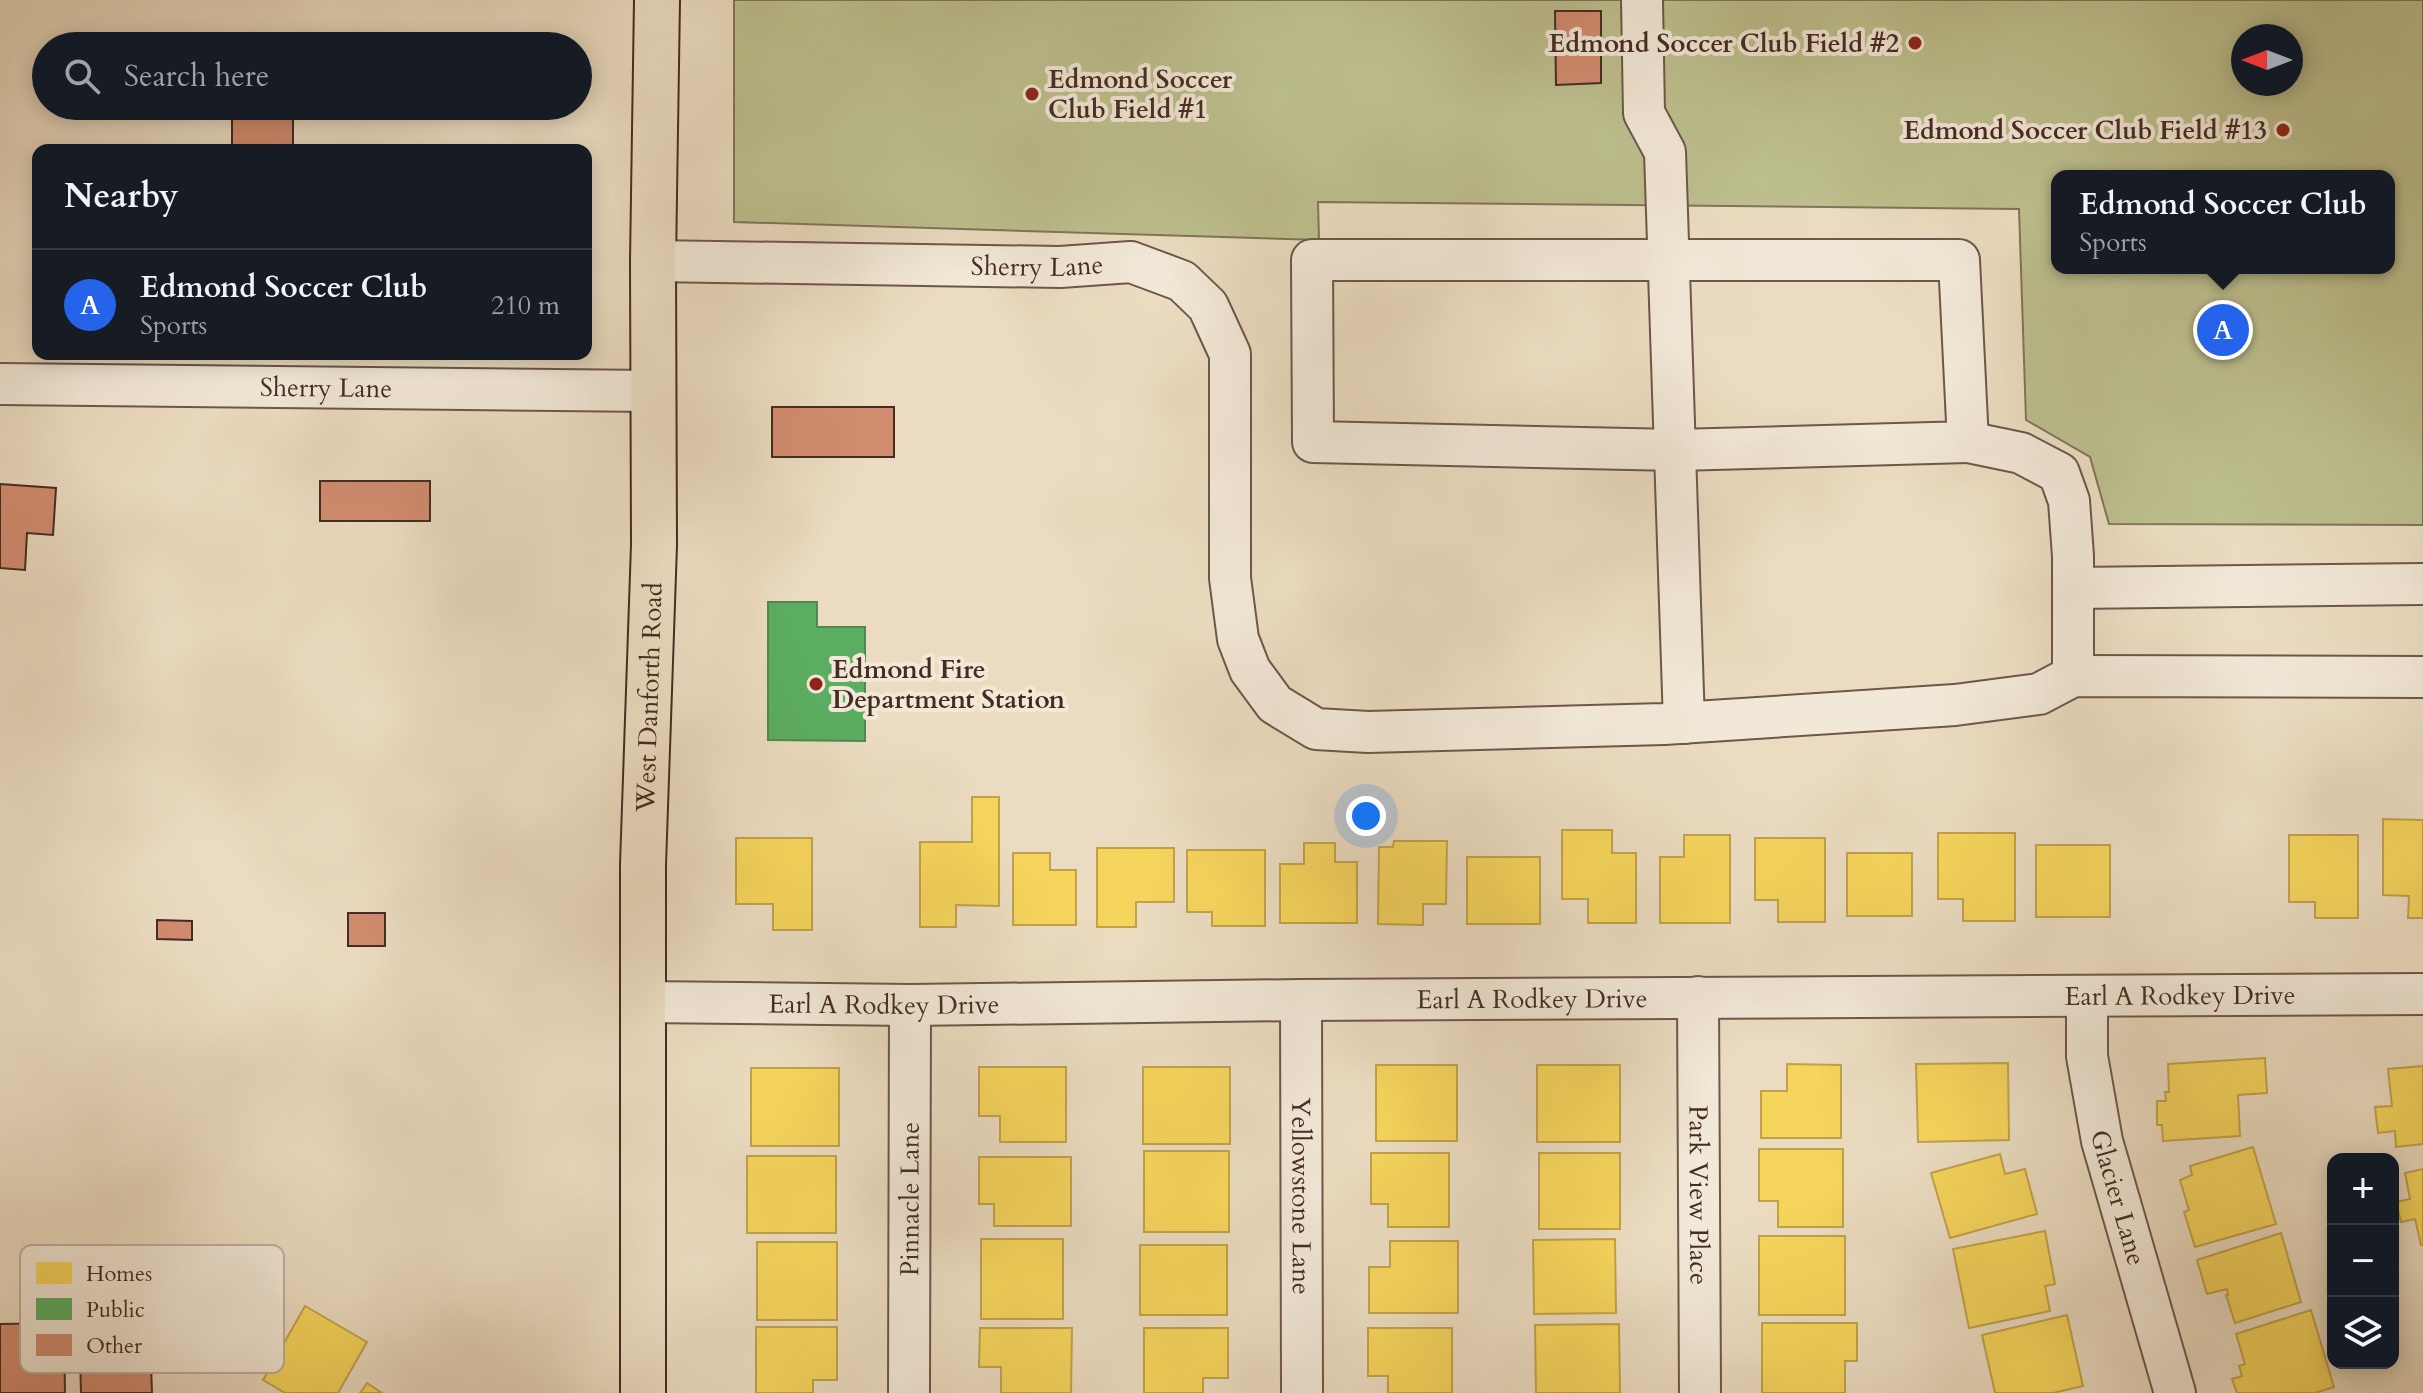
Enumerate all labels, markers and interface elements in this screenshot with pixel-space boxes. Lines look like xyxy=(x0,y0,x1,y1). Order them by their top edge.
north arrow xyxy=(2231,24,2303,96)
place label: Edmond Soccer Club Field #2 xyxy=(1549,26,1899,61)
search box xyxy=(32,32,592,120)
marker: Edmond Soccer Club Field #2 xyxy=(1906,34,1924,52)
icon: search xyxy=(60,54,104,98)
text: Search here xyxy=(124,56,269,97)
place label: Edmond Soccer Club Field #1 xyxy=(1048,62,1233,127)
marker: Edmond Soccer Club Field #1 xyxy=(1023,85,1041,103)
place label: Edmond Soccer Club Field #13 xyxy=(1903,113,2267,148)
marker: Edmond Soccer Club Field #13 xyxy=(2274,121,2292,139)
popup xyxy=(2051,170,2395,274)
text: Nearby xyxy=(64,173,179,219)
text: Edmond Soccer Club xyxy=(2079,184,2367,225)
text: Sports xyxy=(2079,225,2147,260)
street label: Sherry Lane xyxy=(970,247,1104,285)
text: Edmond Soccer Club xyxy=(140,267,427,308)
text: A xyxy=(80,288,100,323)
text: 210 m xyxy=(491,288,560,323)
pin: A xyxy=(2197,300,2249,360)
text: Sports xyxy=(140,308,207,343)
street label: Sherry Lane xyxy=(260,370,392,406)
street label: West Danforth Road xyxy=(628,582,671,814)
place label: Edmond Fire Department Station xyxy=(832,652,1065,717)
marker: Edmond Fire Department Station xyxy=(807,675,825,693)
your location xyxy=(1346,796,1386,836)
street label: Earl A Rodkey Drive xyxy=(2064,978,2296,1014)
street label: Earl A Rodkey Drive xyxy=(1416,981,1648,1017)
street label: Earl A Rodkey Drive xyxy=(768,986,1000,1023)
street label: Yellowstone Lane xyxy=(1283,1097,1319,1295)
street label: Park View Place xyxy=(1681,1105,1716,1285)
street label: Pinnacle Lane xyxy=(892,1122,928,1276)
street label: Glacier Lane xyxy=(2082,1127,2154,1269)
map controls xyxy=(2327,1153,2399,1369)
button: + xyxy=(2327,1153,2399,1225)
button: − xyxy=(2327,1225,2399,1297)
legend xyxy=(20,1245,284,1373)
text: Homes xyxy=(86,1259,152,1289)
text: Public xyxy=(86,1295,145,1325)
button: layers xyxy=(2327,1297,2399,1369)
text: Other xyxy=(86,1331,143,1361)

